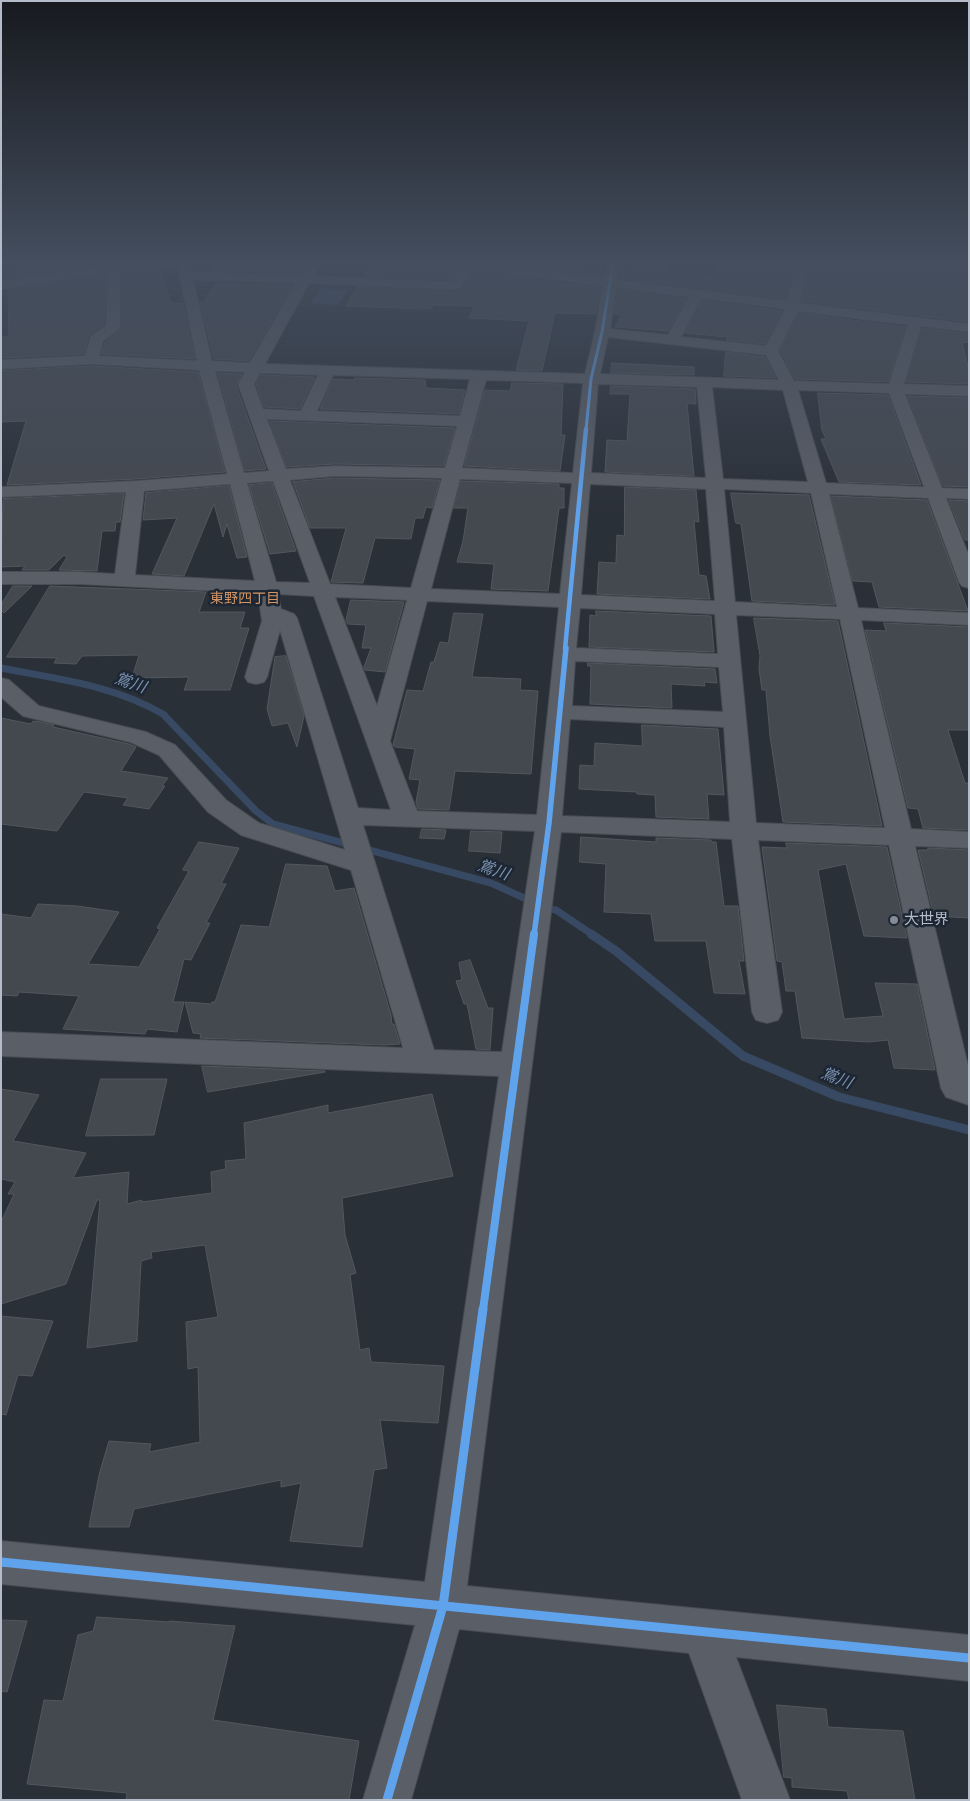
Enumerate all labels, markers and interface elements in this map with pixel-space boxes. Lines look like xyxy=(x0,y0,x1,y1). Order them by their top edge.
district label: 東野四丁目 xyxy=(210,591,280,607)
water label: 鴬川 xyxy=(112,670,148,698)
water label: 鴬川 xyxy=(475,857,511,885)
place label: 大世界 xyxy=(904,911,949,929)
marker: 大世界 xyxy=(888,914,900,926)
water label: 鴬川 xyxy=(818,1064,854,1094)

